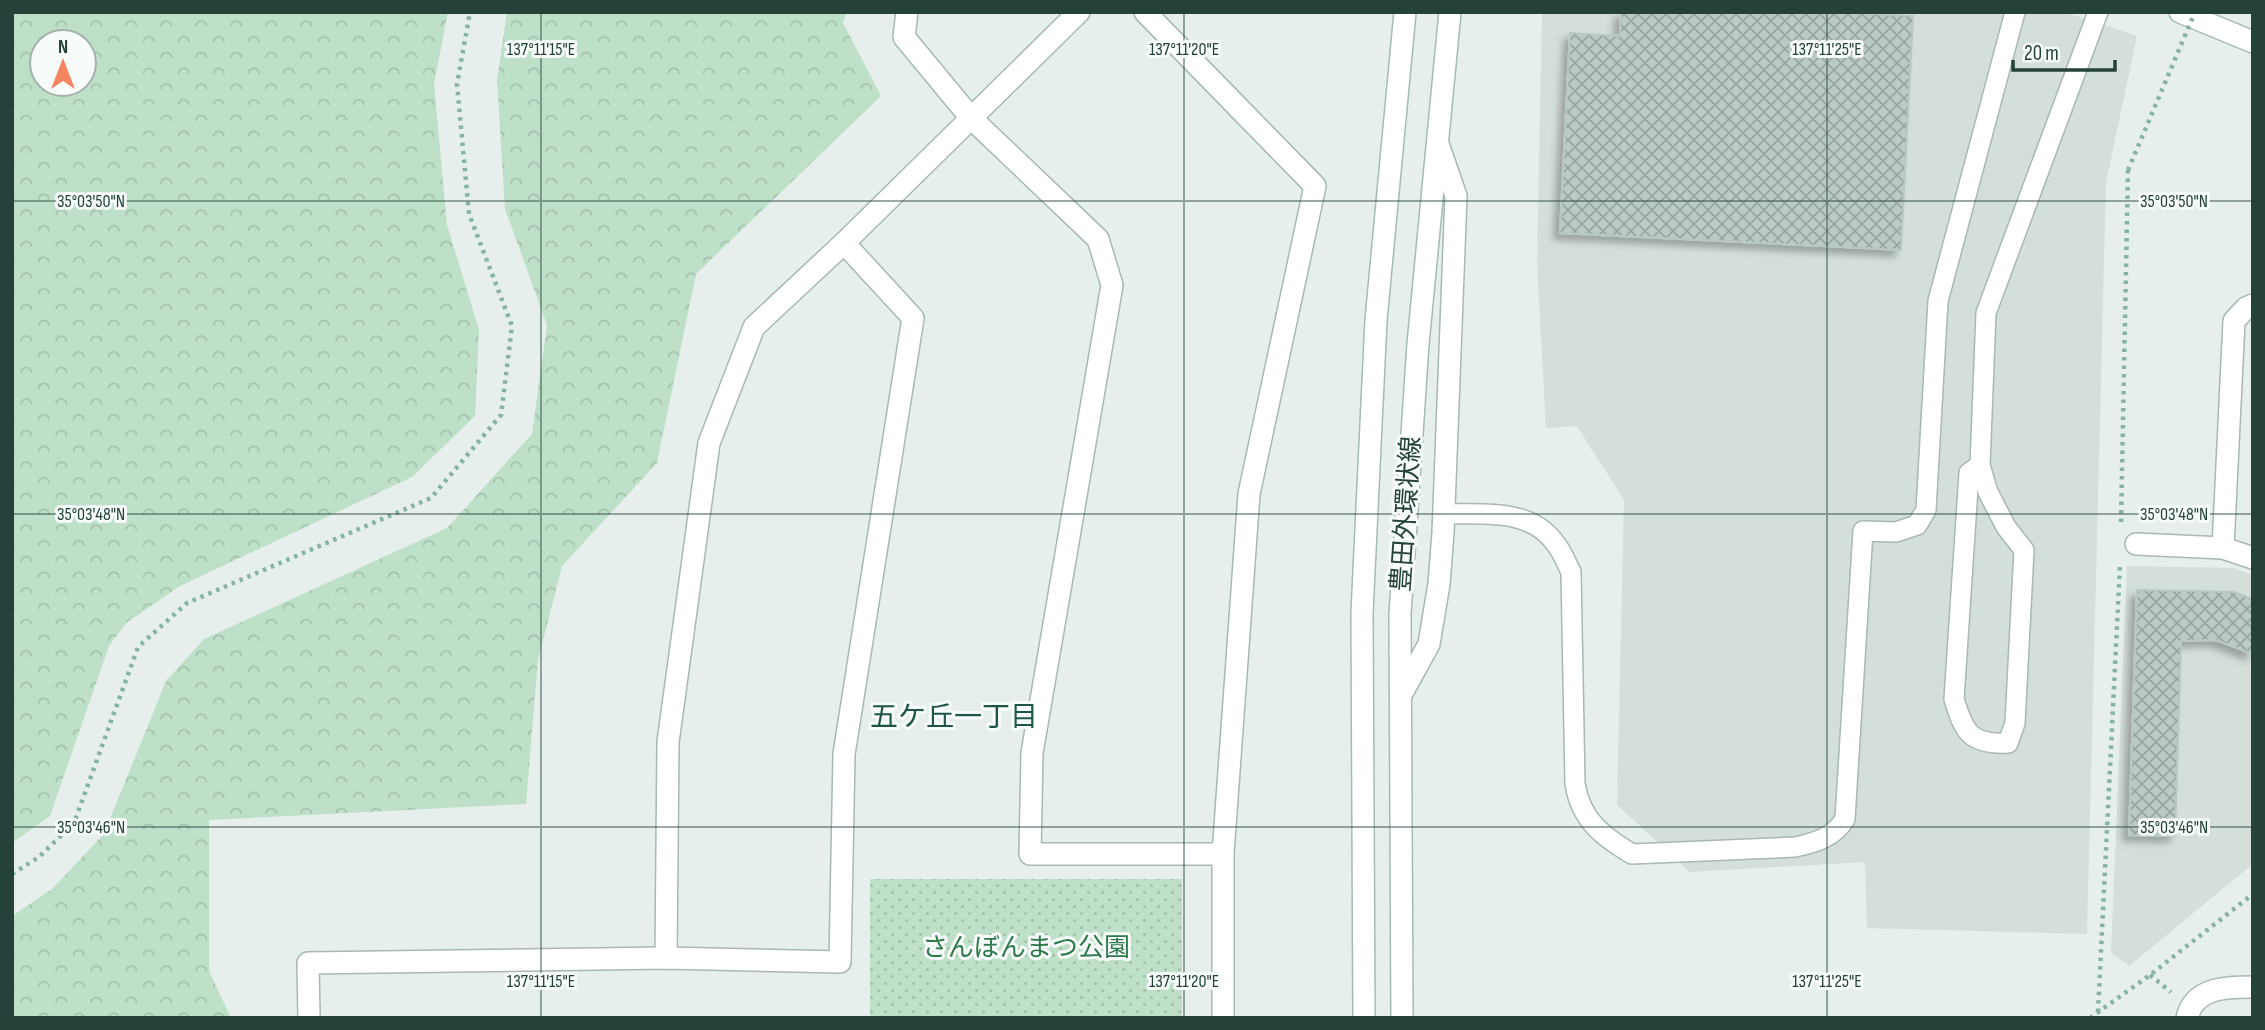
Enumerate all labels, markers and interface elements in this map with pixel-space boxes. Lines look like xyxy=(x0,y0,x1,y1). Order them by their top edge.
north arrow xyxy=(28,28,98,98)
scale bar xyxy=(2013,28,2114,72)
text: N xyxy=(58,36,68,59)
text: 137°11'15"E xyxy=(507,39,575,60)
text: 137°11'20"E xyxy=(1149,39,1219,60)
text: 137°11'25"E xyxy=(1792,39,1862,60)
text: 20 m xyxy=(2024,41,2059,66)
text: 35°03'50"N xyxy=(57,191,125,212)
text: 35°03'50"N xyxy=(2140,191,2208,212)
street label: 豊田外環状線 xyxy=(1386,435,1428,593)
text: 35°03'48"N xyxy=(57,504,125,525)
text: 35°03'48"N xyxy=(2140,504,2208,525)
district label: 五ケ丘一丁目 xyxy=(870,701,1038,734)
text: 35°03'46"N xyxy=(57,817,125,838)
text: 35°03'46"N xyxy=(2140,817,2208,838)
park label: さんぼんまつ公園 xyxy=(922,933,1130,964)
text: 137°11'15"E xyxy=(507,971,575,992)
text: 137°11'20"E xyxy=(1149,971,1219,992)
text: 137°11'25"E xyxy=(1792,971,1862,992)

